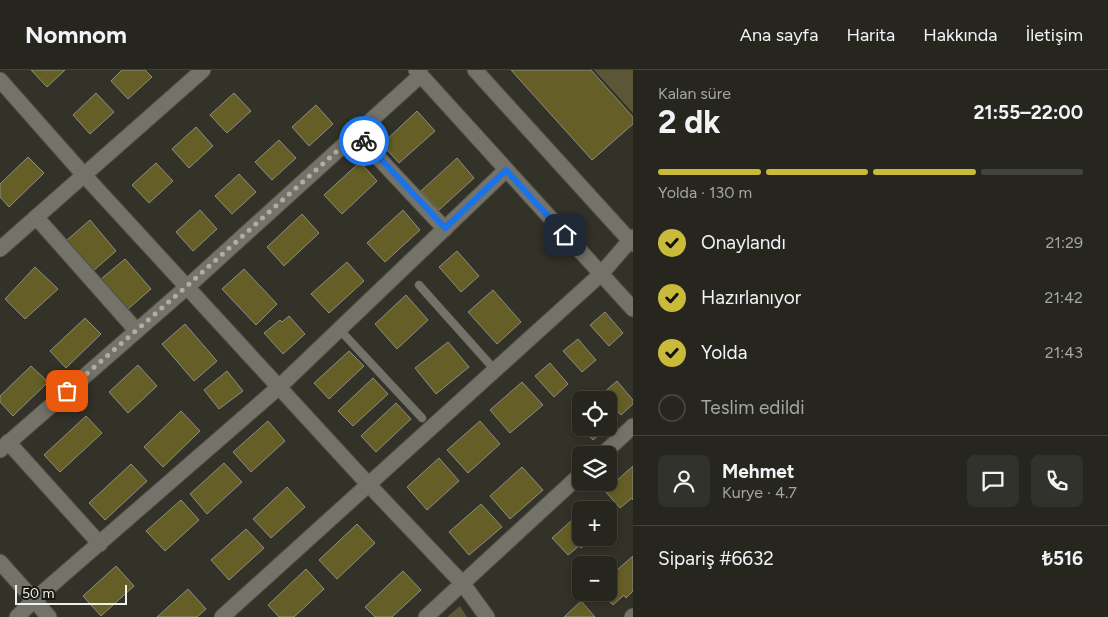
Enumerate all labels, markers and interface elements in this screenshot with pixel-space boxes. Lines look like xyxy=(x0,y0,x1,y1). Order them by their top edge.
text: Nomnom xyxy=(25,20,127,49)
text: Ana sayfa xyxy=(740,24,818,46)
text: Harita xyxy=(846,24,895,46)
text: Hakkında xyxy=(923,24,997,46)
text: İletişim xyxy=(1025,24,1083,46)
text: Kalan süre xyxy=(658,84,731,103)
text: 21:55–22:00 xyxy=(973,101,1083,124)
text: 2 dk xyxy=(658,103,720,141)
courier xyxy=(339,116,389,166)
icon: bike xyxy=(350,127,378,155)
text: Yolda · 130 m xyxy=(658,183,752,202)
pin xyxy=(544,214,586,256)
icon: home xyxy=(551,221,579,249)
icon: check xyxy=(658,229,686,257)
text: Onaylandı xyxy=(701,231,786,254)
text: 21:29 xyxy=(1045,233,1083,252)
icon: check xyxy=(658,284,686,312)
text: Hazırlanıyor xyxy=(701,286,801,309)
text: 21:42 xyxy=(1045,288,1083,307)
icon: check xyxy=(658,339,686,367)
text: Yolda xyxy=(701,341,747,364)
text: 21:43 xyxy=(1045,343,1083,362)
pin xyxy=(46,370,88,412)
icon: bag xyxy=(53,377,81,405)
map controls xyxy=(572,391,617,601)
button: locate xyxy=(572,391,617,436)
text: Teslim edildi xyxy=(701,396,805,419)
button: layers xyxy=(572,446,617,491)
button: person xyxy=(658,455,710,507)
button: chat xyxy=(967,455,1019,507)
button: phone xyxy=(1031,455,1083,507)
text: Mehmet xyxy=(722,460,794,483)
text: Kurye · 4.7 xyxy=(722,483,797,502)
button: + xyxy=(572,501,617,546)
text: Sipariş #6632 xyxy=(658,547,774,570)
text: ₺516 xyxy=(1042,547,1083,570)
button: − xyxy=(572,556,617,601)
scale bar xyxy=(15,582,128,605)
text: 50 m xyxy=(22,585,54,602)

